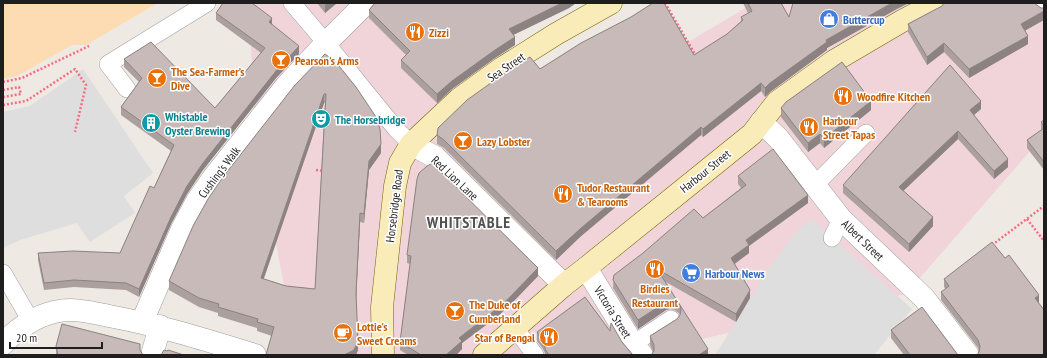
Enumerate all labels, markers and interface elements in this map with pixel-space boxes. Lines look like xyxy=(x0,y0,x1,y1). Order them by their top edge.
shop icon: Buttercup xyxy=(818,8,840,30)
place label: Buttercup xyxy=(843,12,885,27)
restaurant icon: Zizzi xyxy=(404,21,426,43)
place label: Zizzi xyxy=(429,25,449,40)
bar icon: Pearson's Arms xyxy=(270,49,292,71)
street label: Sea Street xyxy=(484,49,528,85)
place label: Pearson's Arms xyxy=(295,53,359,68)
place label: The Sea-Farmer’s Dive xyxy=(171,64,244,93)
bar icon: The Sea-Farmer’s Dive xyxy=(146,67,168,89)
restaurant icon: Woodfire Kitchen xyxy=(832,85,854,107)
place label: Woodfire Kitchen xyxy=(856,89,930,104)
theatre icon: The Horsebridge xyxy=(310,108,332,130)
place label: Whistable Oyster Brewing xyxy=(164,109,230,138)
building icon: Whistable Oyster Brewing xyxy=(140,112,162,134)
place label: The Horsebridge xyxy=(335,112,406,127)
place label: Harbour Street Tapas xyxy=(823,113,875,142)
restaurant icon: Harbour Street Tapas xyxy=(798,116,820,138)
bar icon: Lazy Lobster xyxy=(452,130,474,152)
place label: Lazy Lobster xyxy=(477,134,531,149)
street label: Cushing's Walk xyxy=(195,143,243,201)
street label: Harbour Street xyxy=(677,146,734,196)
street label: Red Lion Lane xyxy=(429,153,482,203)
street label: Horsebridge Road xyxy=(382,169,406,243)
place label: Tudor Restaurant & Tearooms xyxy=(577,180,650,209)
restaurant icon: Tudor Restaurant & Tearooms xyxy=(552,183,574,205)
district label: WHITSTABLE xyxy=(426,212,511,232)
street label: Albert Street xyxy=(839,216,888,264)
restaurant icon: Birdies Restaurant xyxy=(644,258,666,280)
supermarket icon: Harbour News xyxy=(680,262,702,284)
place label: Harbour News xyxy=(705,266,765,281)
place label: Birdies Restaurant xyxy=(632,281,679,310)
street label: Victoria Street xyxy=(591,282,635,342)
place label: The Duke of Cumberland xyxy=(469,297,521,326)
bar icon: The Duke of Cumberland xyxy=(444,300,466,322)
place label: Lottie's Sweet Creams xyxy=(357,319,417,348)
cafe icon: Lottie's Sweet Creams xyxy=(332,322,354,344)
scale bar xyxy=(10,324,102,350)
restaurant icon: Star of Bengal xyxy=(538,326,560,348)
text: 20 m xyxy=(16,330,37,345)
place label: Star of Bengal xyxy=(475,330,535,345)

